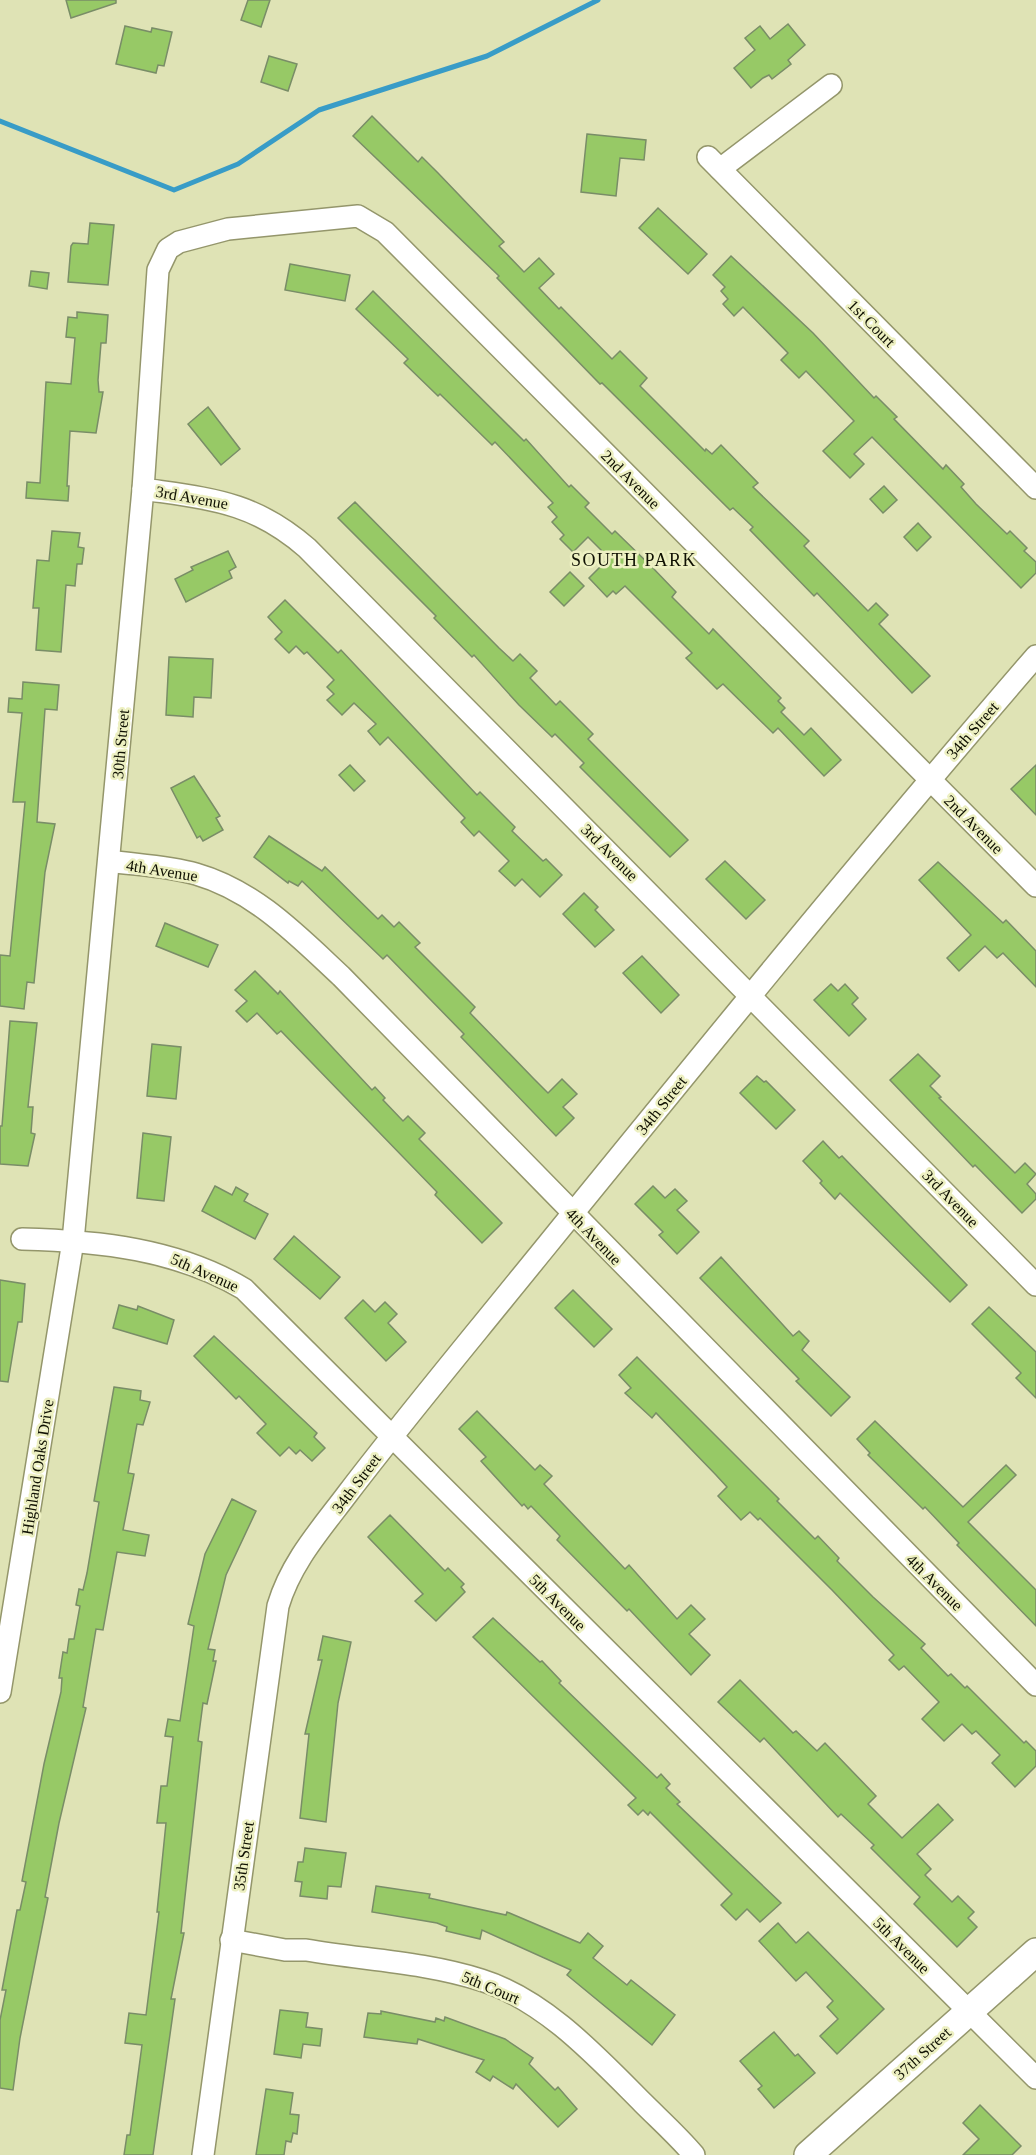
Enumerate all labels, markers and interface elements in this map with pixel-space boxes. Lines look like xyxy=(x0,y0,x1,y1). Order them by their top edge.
street label: 1st Court xyxy=(845,296,899,351)
street label: 2nd Avenue xyxy=(598,447,663,512)
street label: 3rd Avenue xyxy=(154,483,229,512)
district label: SOUTH PARK xyxy=(571,550,697,570)
street label: 34th Street xyxy=(943,698,1002,762)
street label: 30th Street xyxy=(109,708,132,780)
street label: 2nd Avenue xyxy=(941,792,1006,857)
street label: 3rd Avenue xyxy=(578,821,641,884)
street label: 4th Avenue xyxy=(125,856,199,885)
street label: 34th Street xyxy=(633,1072,690,1138)
street label: 3rd Avenue xyxy=(919,1166,982,1231)
street label: 4th Avenue xyxy=(562,1204,625,1268)
street label: 5th Avenue xyxy=(168,1250,241,1295)
street label: Highland Oaks Drive xyxy=(18,1398,58,1536)
street label: 34th Street xyxy=(329,1450,385,1516)
street label: 4th Avenue xyxy=(903,1551,966,1614)
street label: 5th Avenue xyxy=(526,1571,589,1634)
street label: 35th Street xyxy=(230,1820,257,1892)
street label: 5th Avenue xyxy=(870,1914,933,1977)
street label: 5th Court xyxy=(459,1968,523,2007)
street label: 37th Street xyxy=(891,2023,954,2083)

